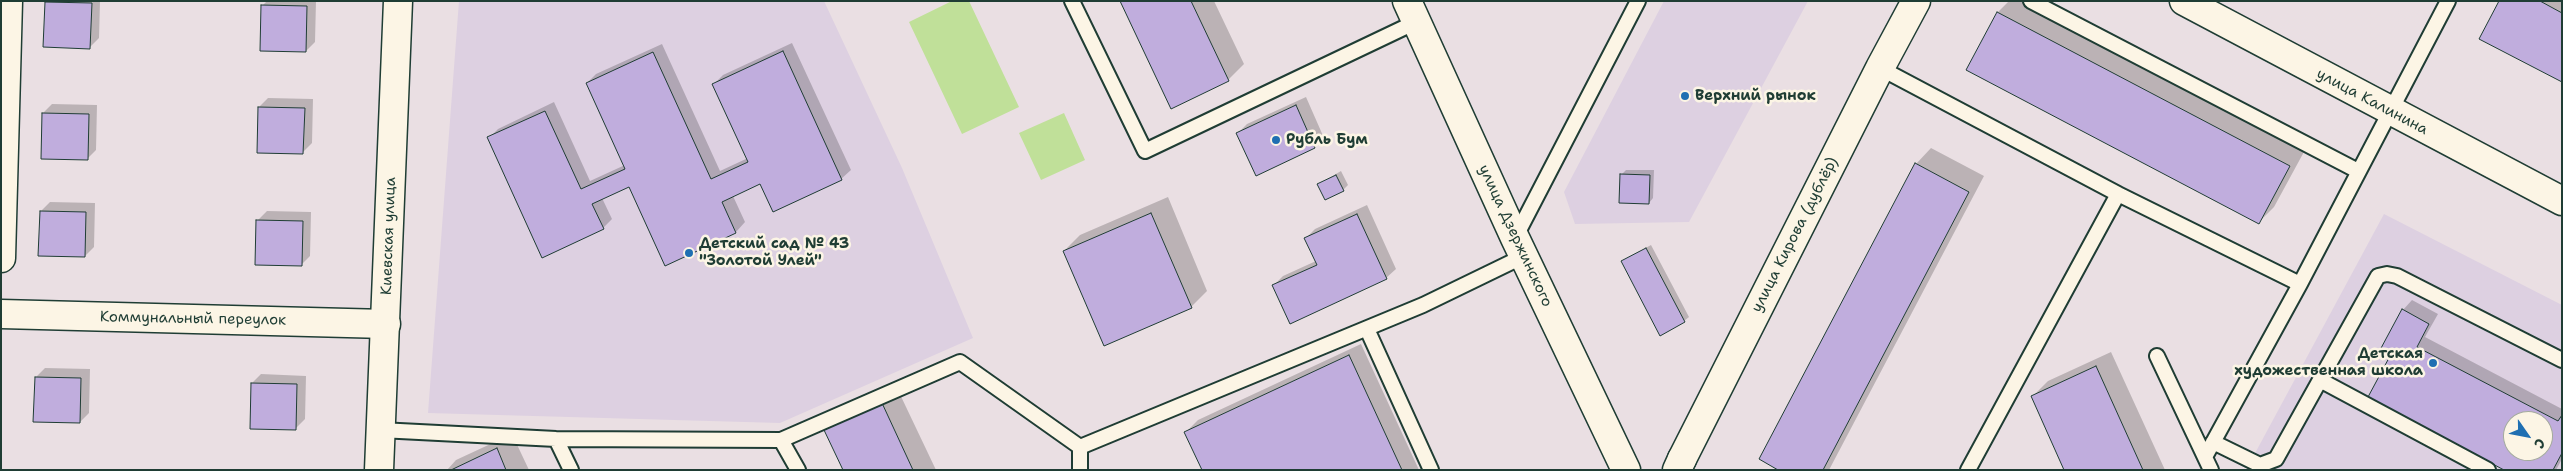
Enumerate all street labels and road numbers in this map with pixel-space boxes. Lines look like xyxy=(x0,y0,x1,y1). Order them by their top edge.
street label: улица Калинина xyxy=(2313,65,2431,139)
street label: улица Кирова (дублёр) xyxy=(1748,155,1842,315)
street label: улица Дзержинского xyxy=(1474,162,1556,310)
street label: Киевская улица xyxy=(378,177,400,295)
street label: Коммунальный переулок xyxy=(100,308,286,330)

